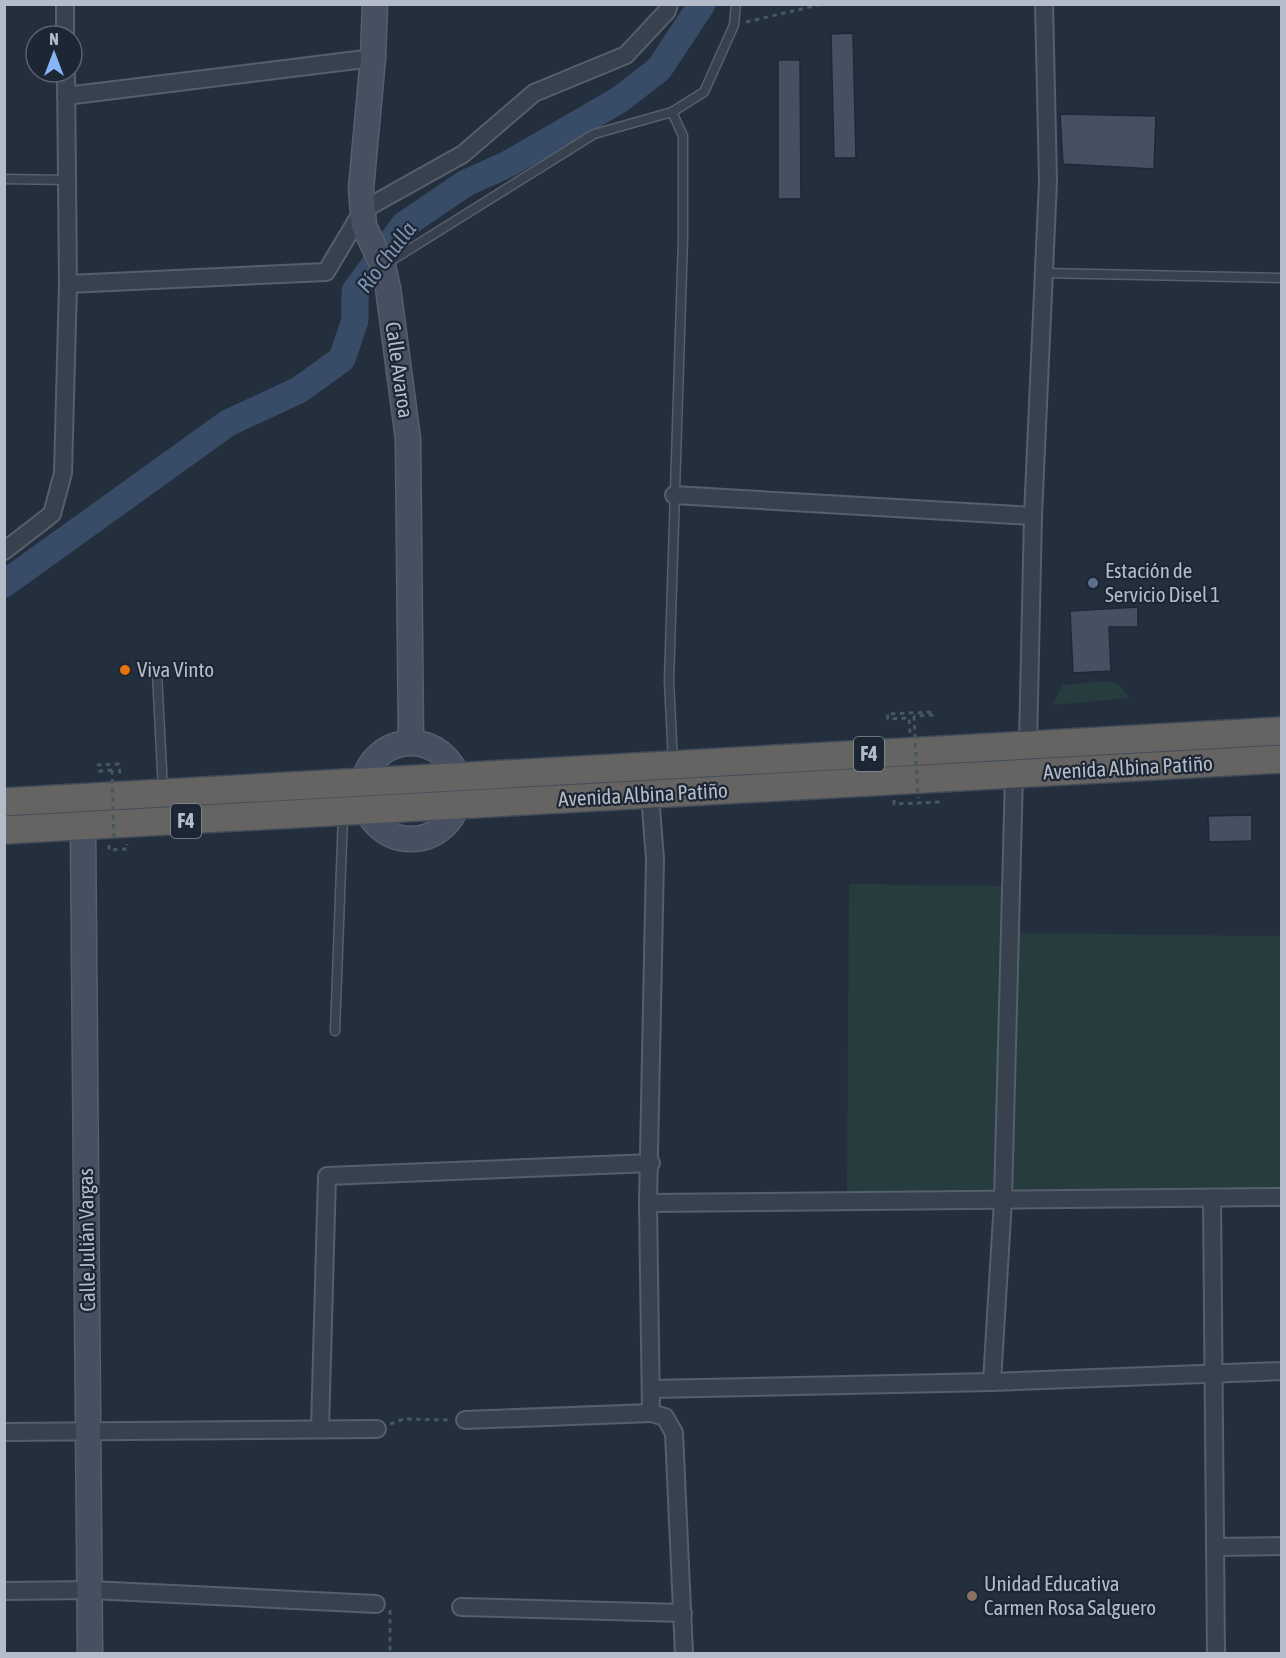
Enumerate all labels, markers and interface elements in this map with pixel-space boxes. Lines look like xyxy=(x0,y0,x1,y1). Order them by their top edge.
north arrow xyxy=(24,24,84,84)
text: N xyxy=(49,30,59,48)
water label: Río Chulla xyxy=(351,216,421,298)
street label: Calle Avaroa xyxy=(381,320,419,419)
place label: Estación de Servicio Disel 1 xyxy=(1105,558,1220,606)
marker: Estación de Servicio Disel 1 xyxy=(1086,576,1100,590)
place label: Viva Vinto xyxy=(137,657,214,681)
marker: Viva Vinto xyxy=(118,663,132,677)
road number: F4 xyxy=(854,737,884,771)
street label: Avenida Albina Patiño xyxy=(1042,751,1213,783)
street label: Avenida Albina Patiño xyxy=(557,778,728,810)
road number: F4 xyxy=(171,804,201,838)
street label: Calle Julián Vargas xyxy=(73,1168,99,1312)
place label: Unidad Educativa Carmen Rosa Salguero xyxy=(984,1571,1156,1619)
marker: Unidad Educativa Carmen Rosa Salguero xyxy=(965,1589,979,1603)

